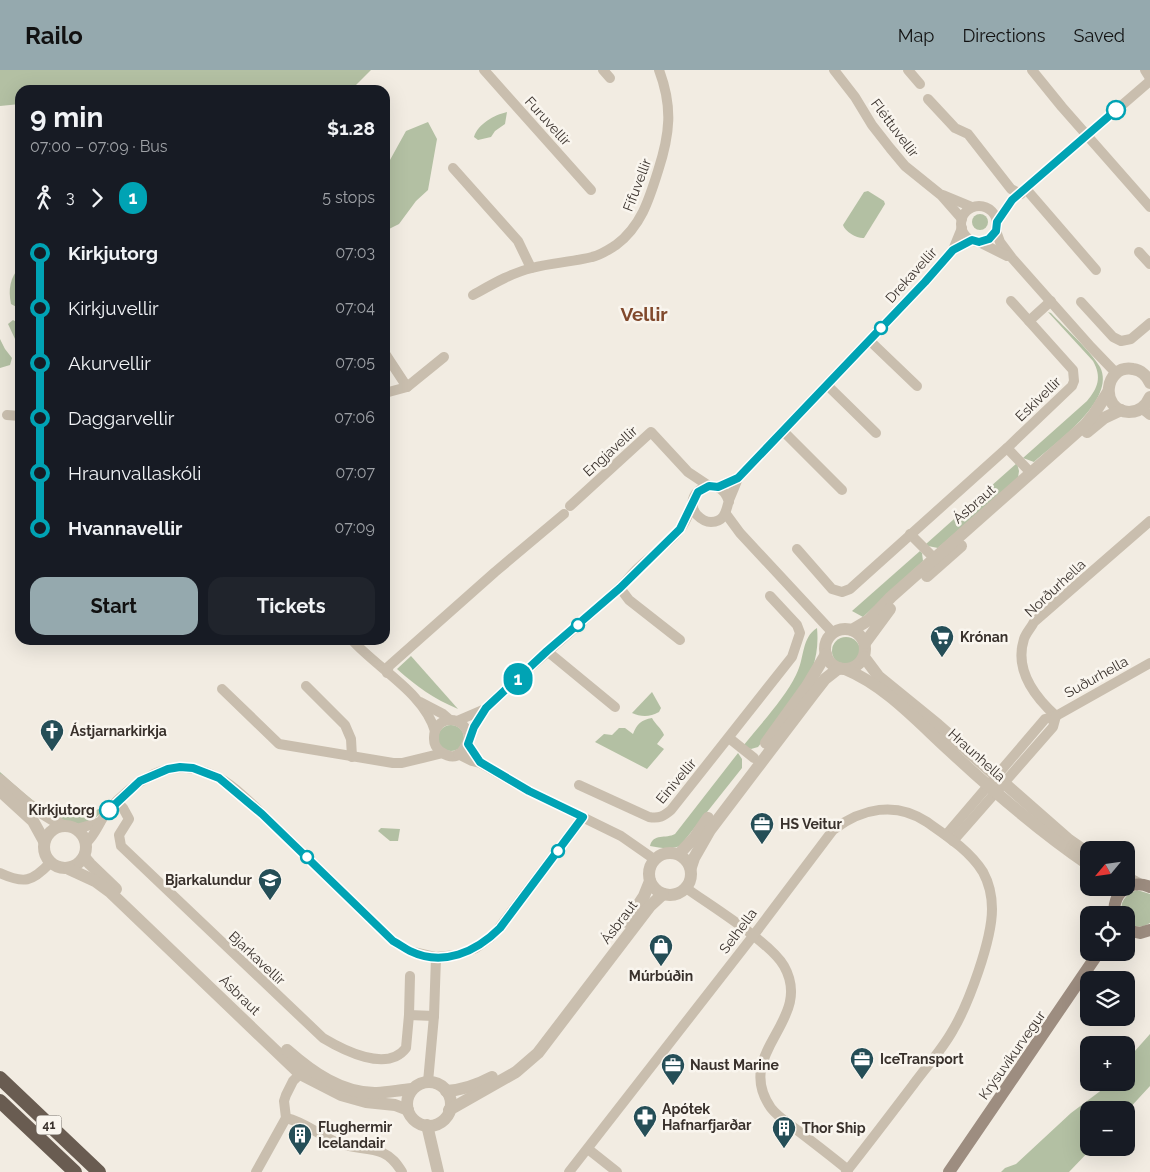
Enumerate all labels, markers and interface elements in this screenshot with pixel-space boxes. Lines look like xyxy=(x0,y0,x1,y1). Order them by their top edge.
text: Railo xyxy=(25,21,83,50)
text: Map xyxy=(898,25,934,46)
text: Directions xyxy=(962,25,1046,46)
text: Saved xyxy=(1074,25,1125,46)
street label: Furuvellir xyxy=(522,93,574,149)
street label: Fléttuvellir xyxy=(868,96,922,160)
unlabelled marker xyxy=(1106,100,1126,120)
text: 9 min xyxy=(30,101,103,134)
text: $1.28 xyxy=(327,117,375,139)
text: 07:00 – 07:09 · Bus xyxy=(30,137,168,156)
street label: Fífuvellir xyxy=(620,156,654,214)
icon: walk xyxy=(30,184,58,212)
icon: forward xyxy=(83,184,111,212)
text: 1 xyxy=(129,187,137,208)
text: 3 xyxy=(66,188,75,207)
text: 5 stops xyxy=(322,188,375,207)
text: Kirkjutorg xyxy=(68,242,158,264)
text: 07:03 xyxy=(335,243,375,262)
street label: Drekavellir xyxy=(882,244,940,306)
text: Kirkjuvellir xyxy=(68,297,159,319)
text: 07:04 xyxy=(335,298,375,317)
district label: Vellir xyxy=(620,303,668,325)
unlabelled marker xyxy=(874,321,888,335)
text: Akurvellir xyxy=(68,352,151,374)
text: 07:05 xyxy=(335,353,375,372)
street label: Eskivellir xyxy=(1012,373,1064,424)
text: Daggarvellir xyxy=(68,407,174,429)
text: 07:06 xyxy=(334,408,375,427)
street label: Engjavellir xyxy=(580,423,640,479)
text: Hraunvallaskóli xyxy=(68,462,201,484)
text: 07:07 xyxy=(336,463,375,482)
street label: Ásbraut xyxy=(949,481,998,527)
text: Hvannavellir xyxy=(68,517,182,539)
text: 07:09 xyxy=(335,518,375,537)
street label: Norðurhella xyxy=(1021,556,1089,620)
button: Start xyxy=(30,577,198,635)
button: Tickets xyxy=(208,577,375,635)
unlabelled marker xyxy=(571,618,585,632)
supermarket icon: Krónan xyxy=(929,624,955,658)
place label: Krónan xyxy=(960,629,1008,645)
street label: Suðurhella xyxy=(1061,653,1131,701)
line badge: 1 xyxy=(502,663,534,695)
text: 1 xyxy=(514,668,522,689)
church icon: Ástjarnarkirkja xyxy=(39,718,65,752)
place label: Ástjarnarkirkja xyxy=(70,722,167,739)
street label: Hraunhella xyxy=(945,725,1009,785)
street label: Einivellir xyxy=(653,755,699,807)
marker: Kirkjutorg xyxy=(99,800,119,820)
place label: Kirkjutorg xyxy=(29,802,95,818)
office icon: HS Veitur xyxy=(749,811,775,845)
place label: HS Veitur xyxy=(780,816,842,832)
north arrow xyxy=(1080,841,1135,896)
map controls xyxy=(1080,841,1135,1156)
unlabelled marker xyxy=(551,844,565,858)
unlabelled marker xyxy=(300,850,314,864)
school or university icon: Bjarkalundur xyxy=(257,867,283,901)
place label: Bjarkalundur xyxy=(165,872,253,888)
street label: Ásbraut xyxy=(597,896,641,947)
street label: Selhella xyxy=(716,905,760,957)
button: locate xyxy=(1080,906,1135,961)
street label: Bjarkavellir xyxy=(226,928,288,988)
shop icon: Múrbúðin xyxy=(648,933,674,967)
place label: Múrbúðin xyxy=(629,968,693,984)
street label: Ásbraut xyxy=(216,971,265,1018)
button: layers xyxy=(1080,971,1135,1026)
street label: Krýsuvíkurvegur xyxy=(975,1007,1049,1103)
button: + xyxy=(1080,1036,1135,1091)
office icon: IceTransport xyxy=(849,1046,875,1080)
place label: IceTransport xyxy=(880,1051,964,1067)
office icon: Naust Marine xyxy=(660,1052,686,1086)
place label: Naust Marine xyxy=(690,1057,779,1073)
place label: Apótek Hafnarfjarðar xyxy=(662,1101,752,1133)
button: − xyxy=(1080,1101,1135,1156)
pharmacy icon: Apótek Hafnarfjarðar xyxy=(632,1104,658,1138)
building icon: Thor Ship xyxy=(771,1115,797,1149)
road number: 41 xyxy=(36,1116,62,1134)
place label: Flughermir Icelandair xyxy=(318,1119,393,1151)
place label: Thor Ship xyxy=(802,1120,866,1136)
building icon: Flughermir Icelandair xyxy=(287,1122,313,1156)

